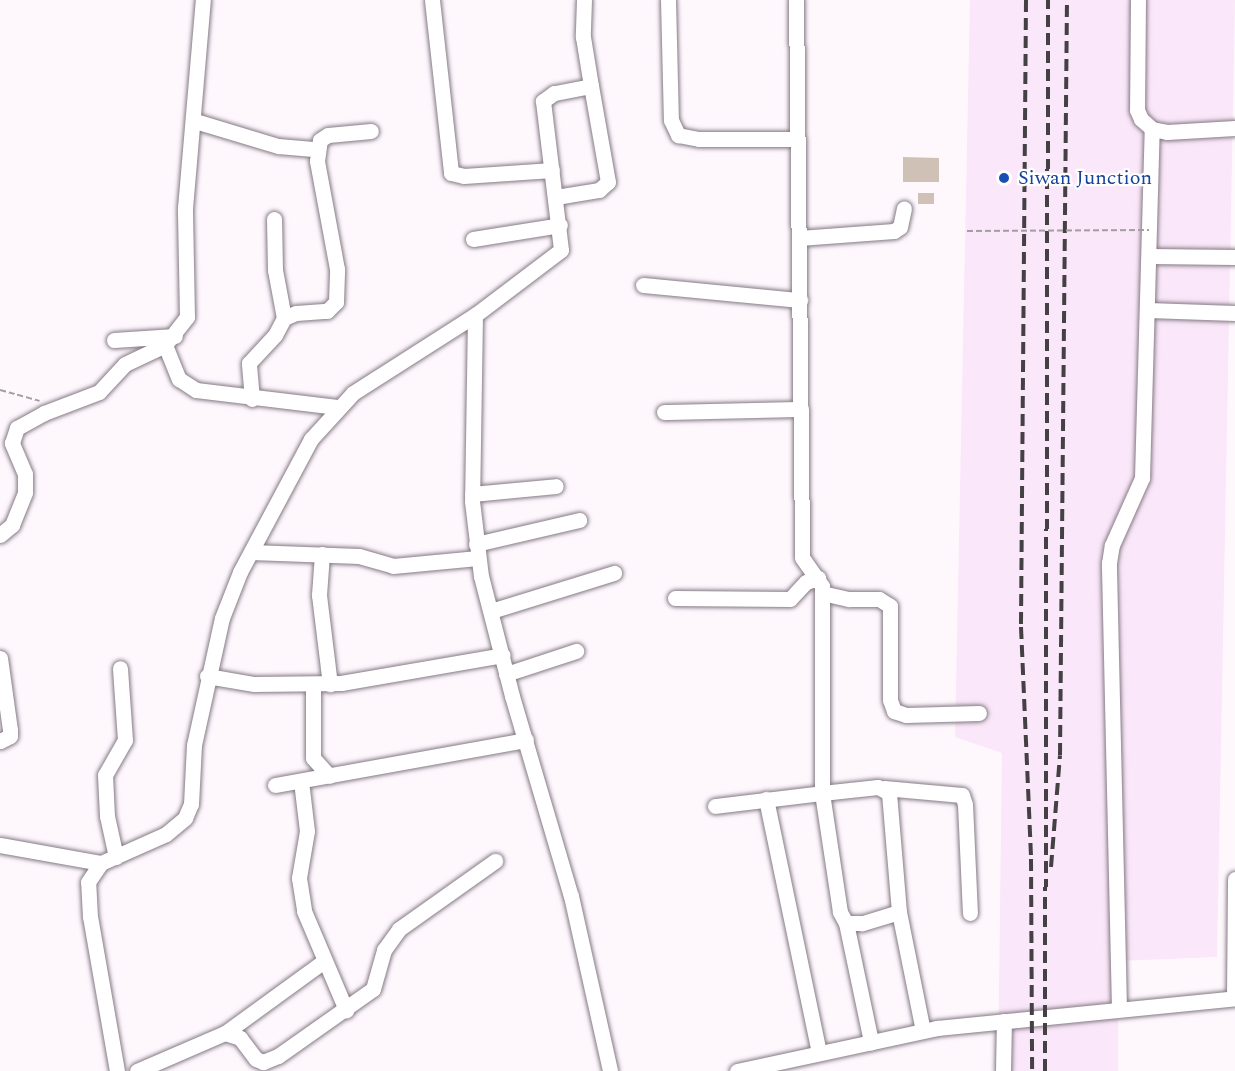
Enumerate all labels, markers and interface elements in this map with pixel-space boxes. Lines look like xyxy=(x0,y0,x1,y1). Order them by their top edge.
place label: Siwan Junction xyxy=(1018,166,1152,190)
marker: Siwan Junction xyxy=(995,169,1013,187)

